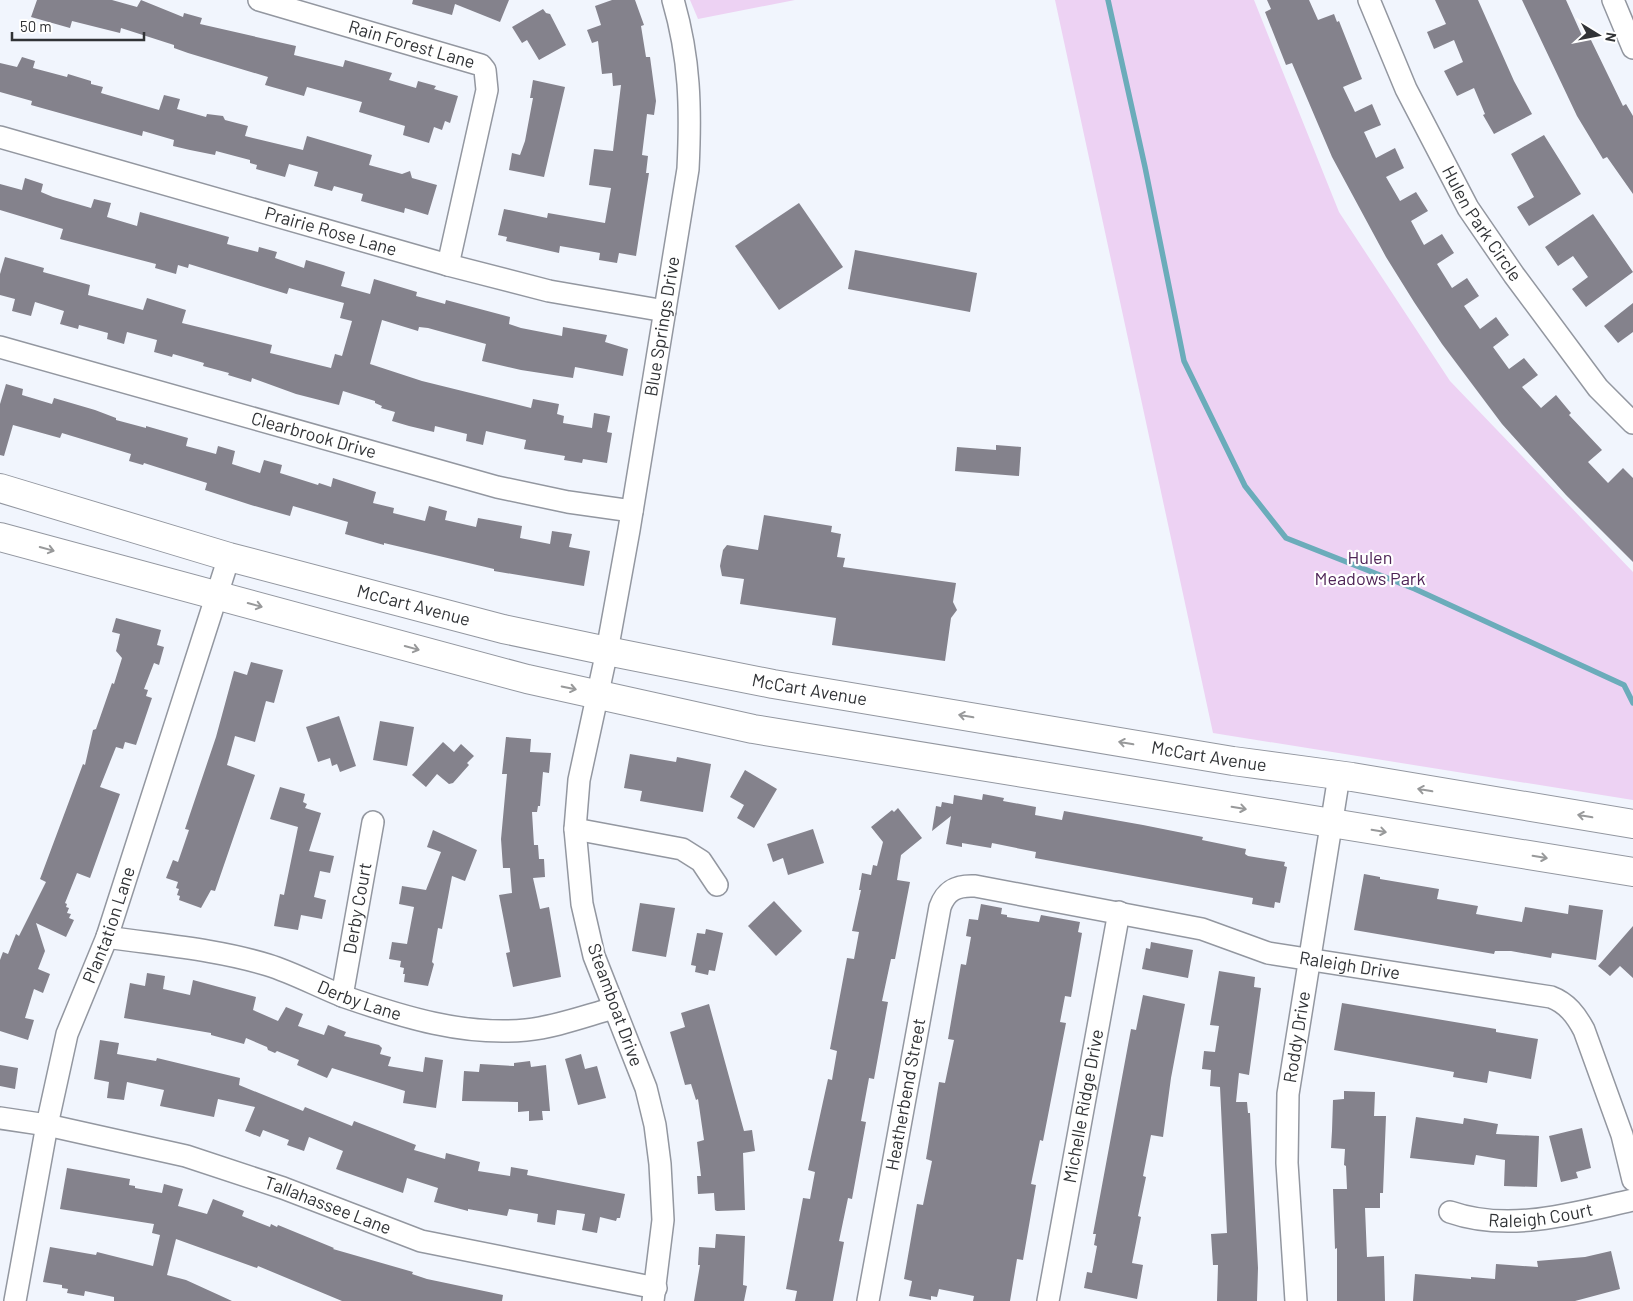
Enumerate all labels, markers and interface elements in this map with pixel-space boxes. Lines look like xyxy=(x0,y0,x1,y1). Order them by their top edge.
scale bar xyxy=(12,10,145,42)
north arrow xyxy=(1573,10,1623,60)
street label: Rain Forest Lane xyxy=(346,15,478,73)
text: 50 m xyxy=(20,17,52,35)
text: N xyxy=(1602,31,1620,43)
street label: Hulen Park Circle xyxy=(1438,162,1527,285)
street label: Prairie Rose Lane xyxy=(262,201,400,260)
street label: Blue Springs Drive xyxy=(639,255,684,398)
street label: Clearbrook Drive xyxy=(249,406,379,463)
one-way arrow xyxy=(39,545,55,555)
park label: Hulen Meadows Park xyxy=(1315,546,1425,589)
street label: McCart Avenue xyxy=(355,579,473,630)
one-way arrow xyxy=(246,601,262,611)
one-way arrow xyxy=(403,643,419,653)
street label: McCart Avenue xyxy=(750,668,869,710)
one-way arrow xyxy=(560,684,576,693)
one-way arrow xyxy=(958,711,974,721)
street label: McCart Avenue xyxy=(1150,736,1268,775)
one-way arrow xyxy=(1118,738,1134,748)
one-way arrow xyxy=(1417,784,1433,794)
one-way arrow xyxy=(1231,803,1247,813)
one-way arrow xyxy=(1577,811,1593,821)
one-way arrow xyxy=(1371,826,1387,836)
one-way arrow xyxy=(1531,852,1547,862)
street label: Derby Court xyxy=(338,861,376,956)
street label: Plantation Lane xyxy=(77,864,139,986)
street label: Steamboat Drive xyxy=(583,940,648,1069)
street label: Raleigh Drive xyxy=(1298,946,1402,983)
street label: Derby Lane xyxy=(314,975,404,1025)
street label: Roddy Drive xyxy=(1278,989,1314,1084)
street label: Heatherbend Street xyxy=(880,1016,929,1172)
street label: Michelle Ridge Drive xyxy=(1058,1027,1107,1185)
street label: Tallahassee Lane xyxy=(262,1171,395,1239)
street label: Raleigh Court xyxy=(1488,1198,1595,1231)

